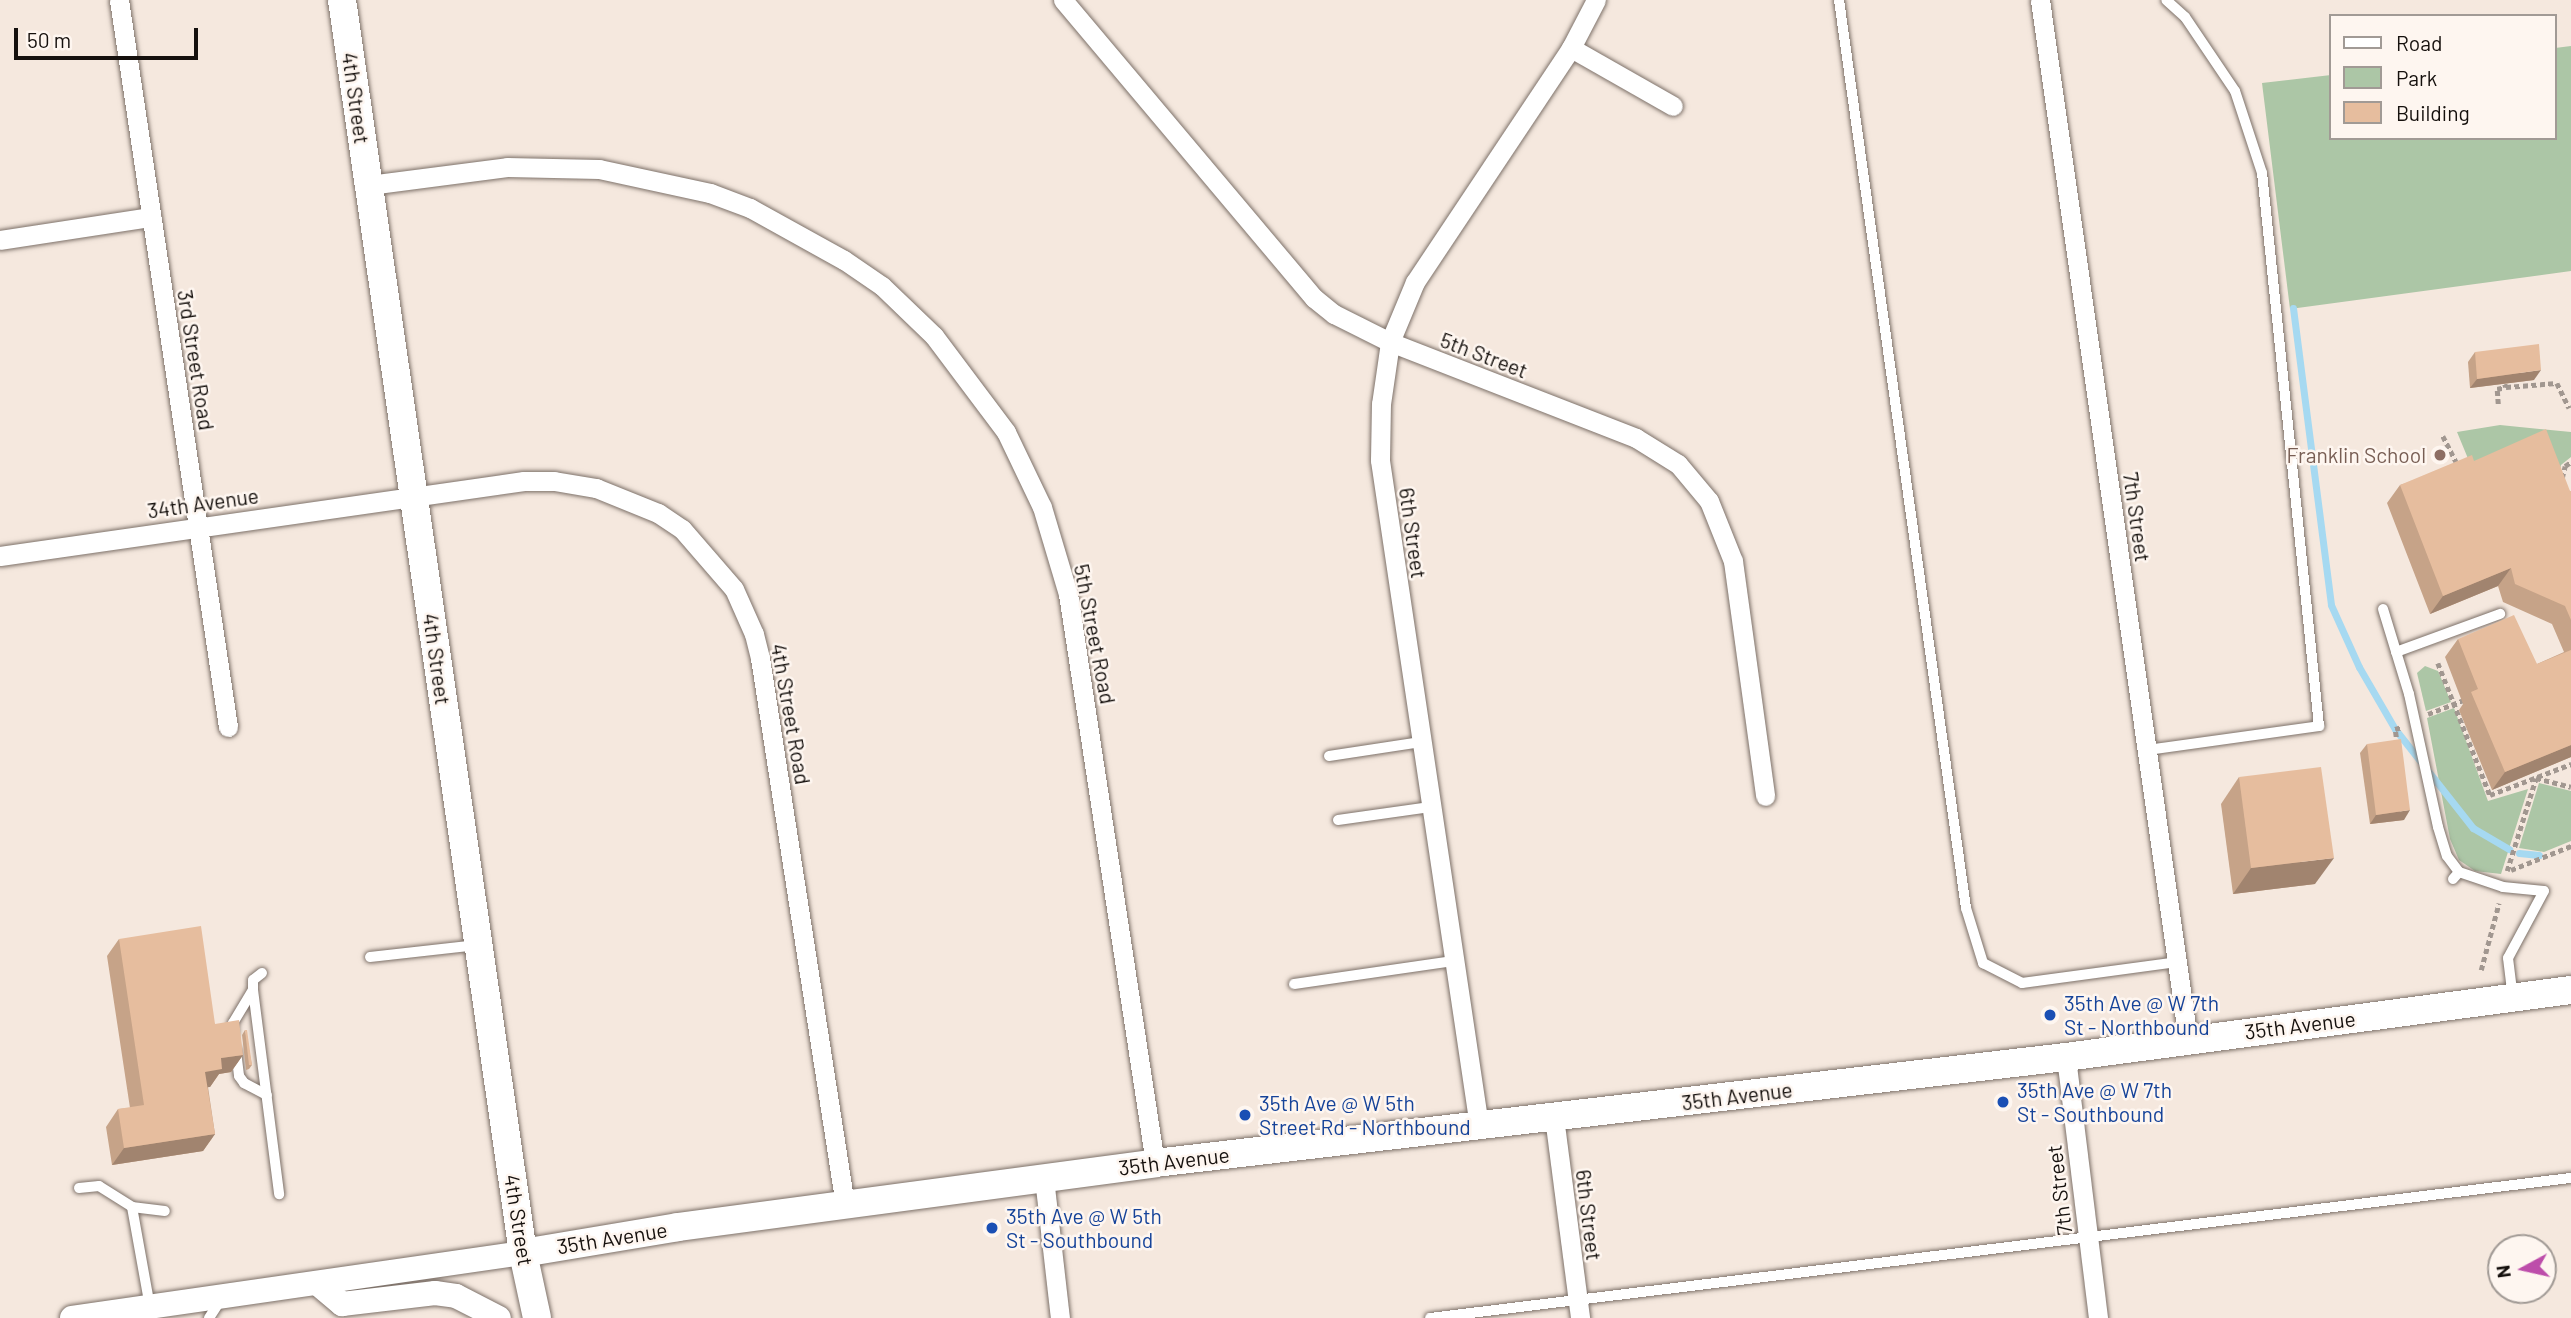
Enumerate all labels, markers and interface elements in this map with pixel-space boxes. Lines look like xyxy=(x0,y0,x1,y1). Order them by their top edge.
scale bar xyxy=(18,14,201,58)
legend xyxy=(2330,14,2557,140)
text: 50 m xyxy=(27,27,71,52)
text: Road xyxy=(2396,30,2442,55)
street label: 4th Street xyxy=(337,51,375,145)
text: Park xyxy=(2396,65,2437,90)
text: Building xyxy=(2396,100,2470,125)
street label: 3rd Street Road xyxy=(172,288,220,432)
street label: 5th Street xyxy=(1437,327,1531,383)
place label: Franklin School xyxy=(2286,442,2426,468)
marker: Franklin School xyxy=(2432,447,2448,463)
street label: 7th Street xyxy=(2118,470,2156,564)
street label: 34th Avenue xyxy=(146,483,260,523)
street label: 6th Street xyxy=(1394,486,1432,580)
street label: 5th Street Road xyxy=(1069,562,1121,706)
street label: 4th Street xyxy=(418,612,456,706)
street label: 4th Street Road xyxy=(766,642,816,786)
place label: 35th Ave @ W 7th St - Northbound xyxy=(2064,990,2219,1040)
street label: 35th Avenue xyxy=(2243,1006,2357,1044)
marker: 35th Ave @ W 7th St - Northbound xyxy=(2042,1007,2058,1023)
street label: 35th Avenue xyxy=(1680,1077,1794,1115)
place label: 35th Ave @ W 7th St - Southbound xyxy=(2017,1077,2172,1127)
place label: 35th Ave @ W 5th Street Rd - Northbound xyxy=(1259,1090,1471,1140)
marker: 35th Ave @ W 7th St - Southbound xyxy=(1995,1094,2011,1110)
marker: 35th Ave @ W 5th Street Rd - Northbound xyxy=(1237,1107,1253,1123)
street label: 35th Avenue xyxy=(1117,1142,1231,1180)
street label: 7th Street xyxy=(2041,1144,2077,1236)
street label: 6th Street xyxy=(1571,1168,1607,1262)
street label: 4th Street xyxy=(499,1173,539,1267)
place label: 35th Ave @ W 5th St - Southbound xyxy=(1006,1203,1162,1253)
street label: 35th Avenue xyxy=(555,1217,669,1259)
marker: 35th Ave @ W 5th St - Southbound xyxy=(984,1220,1000,1236)
north arrow xyxy=(2487,1234,2557,1304)
text: N xyxy=(2490,1264,2515,1280)

